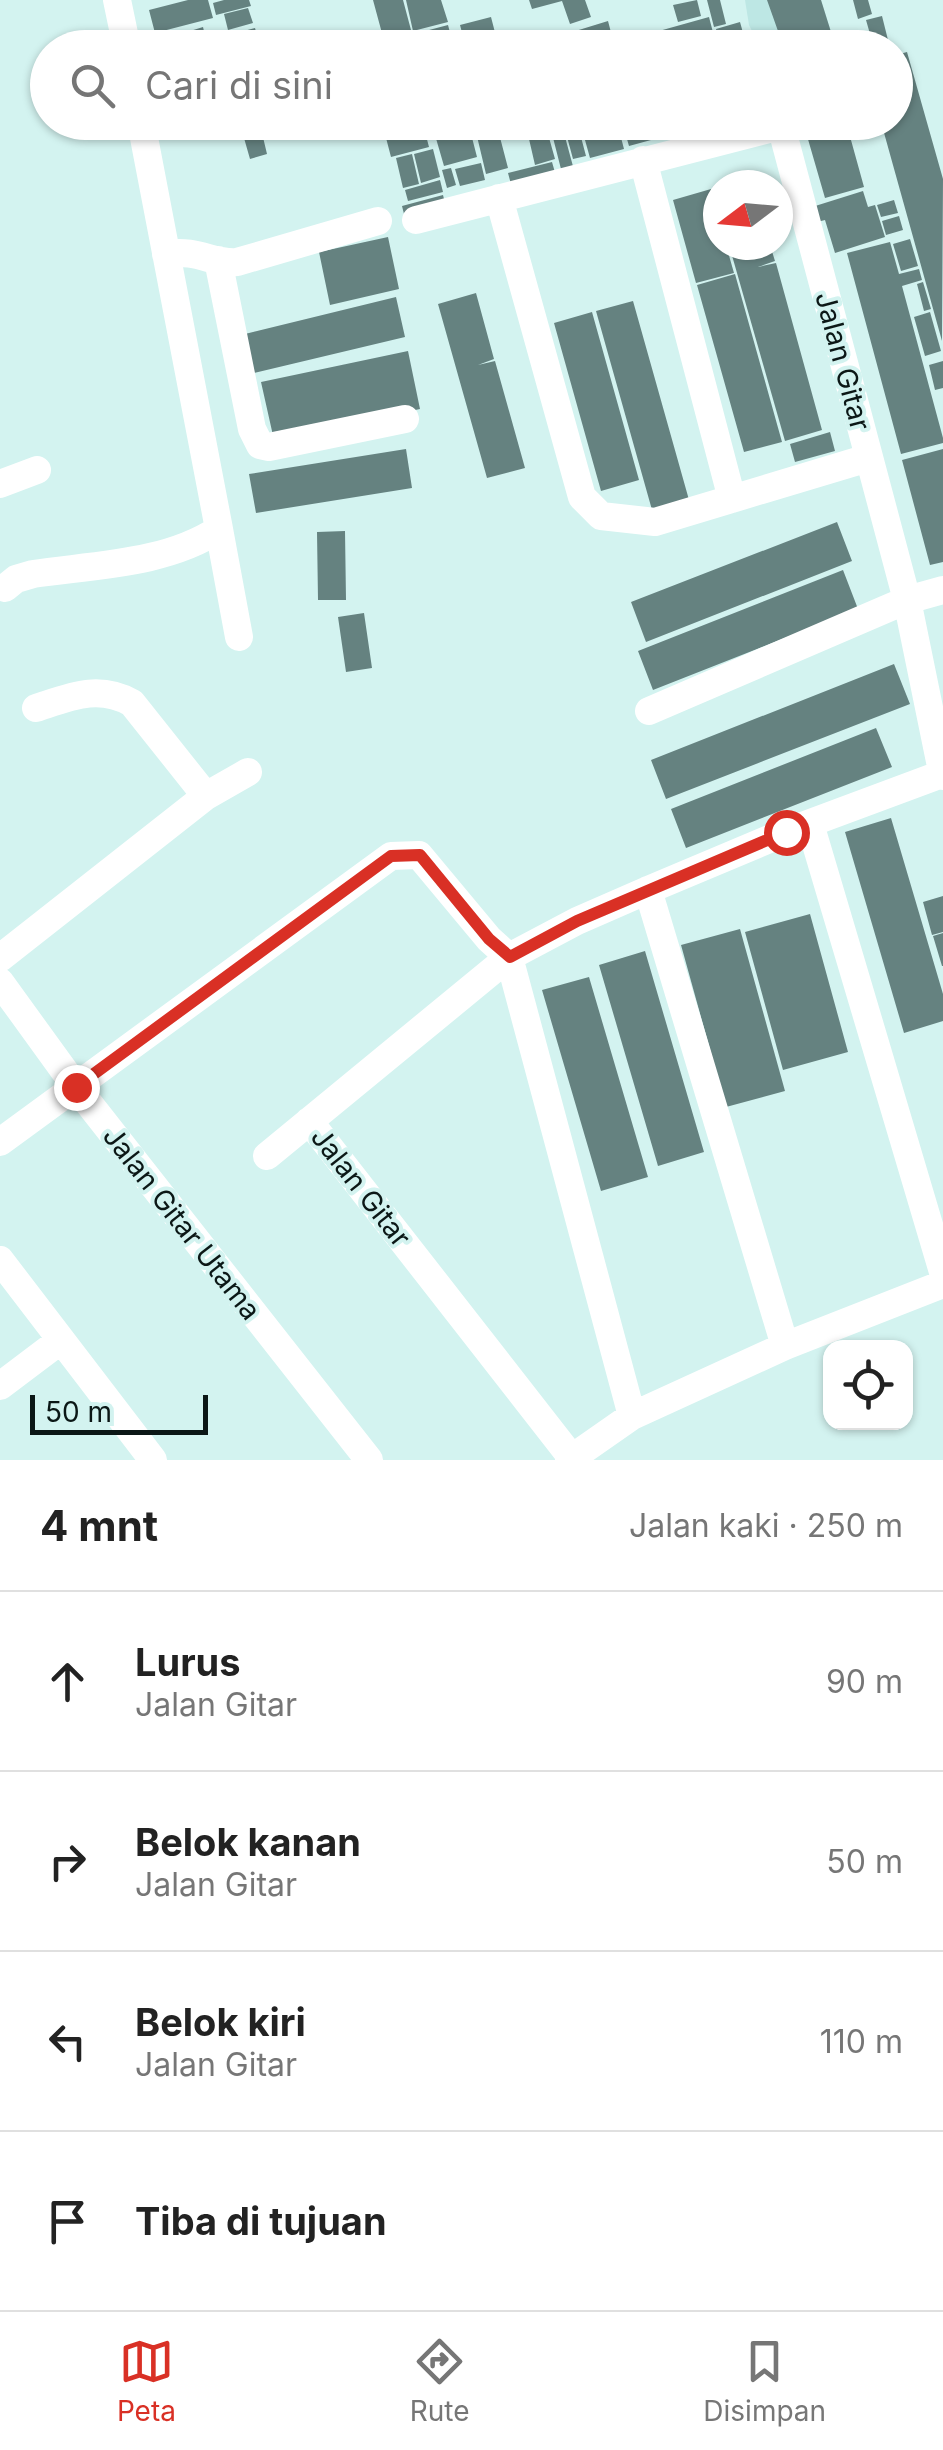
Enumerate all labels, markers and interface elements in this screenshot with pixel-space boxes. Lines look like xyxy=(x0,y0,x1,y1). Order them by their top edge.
search box xyxy=(30,30,913,140)
icon: search xyxy=(65,58,120,113)
text: Cari di sini xyxy=(145,62,333,108)
north arrow xyxy=(703,170,793,260)
street label: Jalan Gitar xyxy=(808,288,878,434)
route start xyxy=(764,810,810,856)
route end xyxy=(54,1065,100,1111)
street label: Jalan Gitar Utama xyxy=(96,1120,268,1326)
street label: Jalan Gitar xyxy=(304,1121,418,1253)
map controls xyxy=(823,1340,913,1430)
button: locate xyxy=(823,1340,913,1430)
scale bar xyxy=(30,1390,208,1434)
text: 50 m xyxy=(45,1395,112,1429)
text: 4 mnt xyxy=(40,1500,158,1551)
text: Jalan kaki · 250 m xyxy=(629,1506,903,1545)
text: Lurus xyxy=(135,1639,241,1685)
icon: ahead xyxy=(40,1654,95,1709)
text: 90 m xyxy=(826,1662,903,1701)
text: Jalan Gitar xyxy=(135,1685,297,1724)
text: Belok kanan xyxy=(135,1819,361,1865)
icon: right xyxy=(40,1834,95,1889)
text: 50 m xyxy=(826,1842,903,1881)
text: Jalan Gitar xyxy=(135,1865,297,1904)
text: Belok kiri xyxy=(135,1999,306,2045)
icon: left xyxy=(40,2014,95,2069)
text: 110 m xyxy=(820,2022,903,2061)
text: Jalan Gitar xyxy=(135,2045,297,2084)
icon: arrive xyxy=(40,2194,95,2249)
text: Tiba di tujuan xyxy=(135,2198,387,2244)
tab: Peta xyxy=(117,2334,176,2428)
tab: Rute xyxy=(410,2334,470,2428)
tab: Disimpan xyxy=(703,2334,826,2428)

